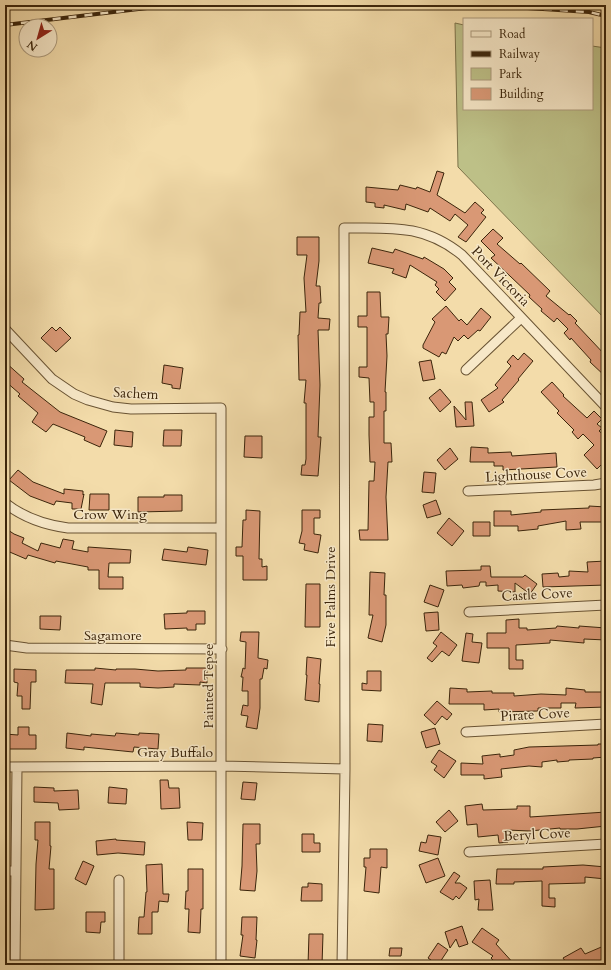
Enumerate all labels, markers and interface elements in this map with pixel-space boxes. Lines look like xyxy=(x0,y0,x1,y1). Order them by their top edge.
north arrow xyxy=(18,18,58,58)
legend xyxy=(463,18,593,110)
text: Road xyxy=(499,26,526,42)
text: N xyxy=(24,36,41,54)
text: Railway xyxy=(499,46,541,62)
text: Park xyxy=(499,66,523,82)
text: Building xyxy=(499,86,544,102)
street label: Port Victoria xyxy=(467,242,534,311)
street label: Sachem xyxy=(113,383,159,404)
street label: Lighthouse Cove xyxy=(485,462,587,487)
street label: Crow Wing xyxy=(73,505,147,524)
street label: Five Palms Drive xyxy=(321,546,340,648)
street label: Castle Cove xyxy=(501,583,573,606)
street label: Sagamore xyxy=(84,626,142,645)
street label: Painted Tepee xyxy=(199,643,218,729)
street label: Pirate Cove xyxy=(500,703,570,726)
street label: Gray Buffalo xyxy=(137,743,214,762)
street label: Beryl Cove xyxy=(503,823,571,846)

